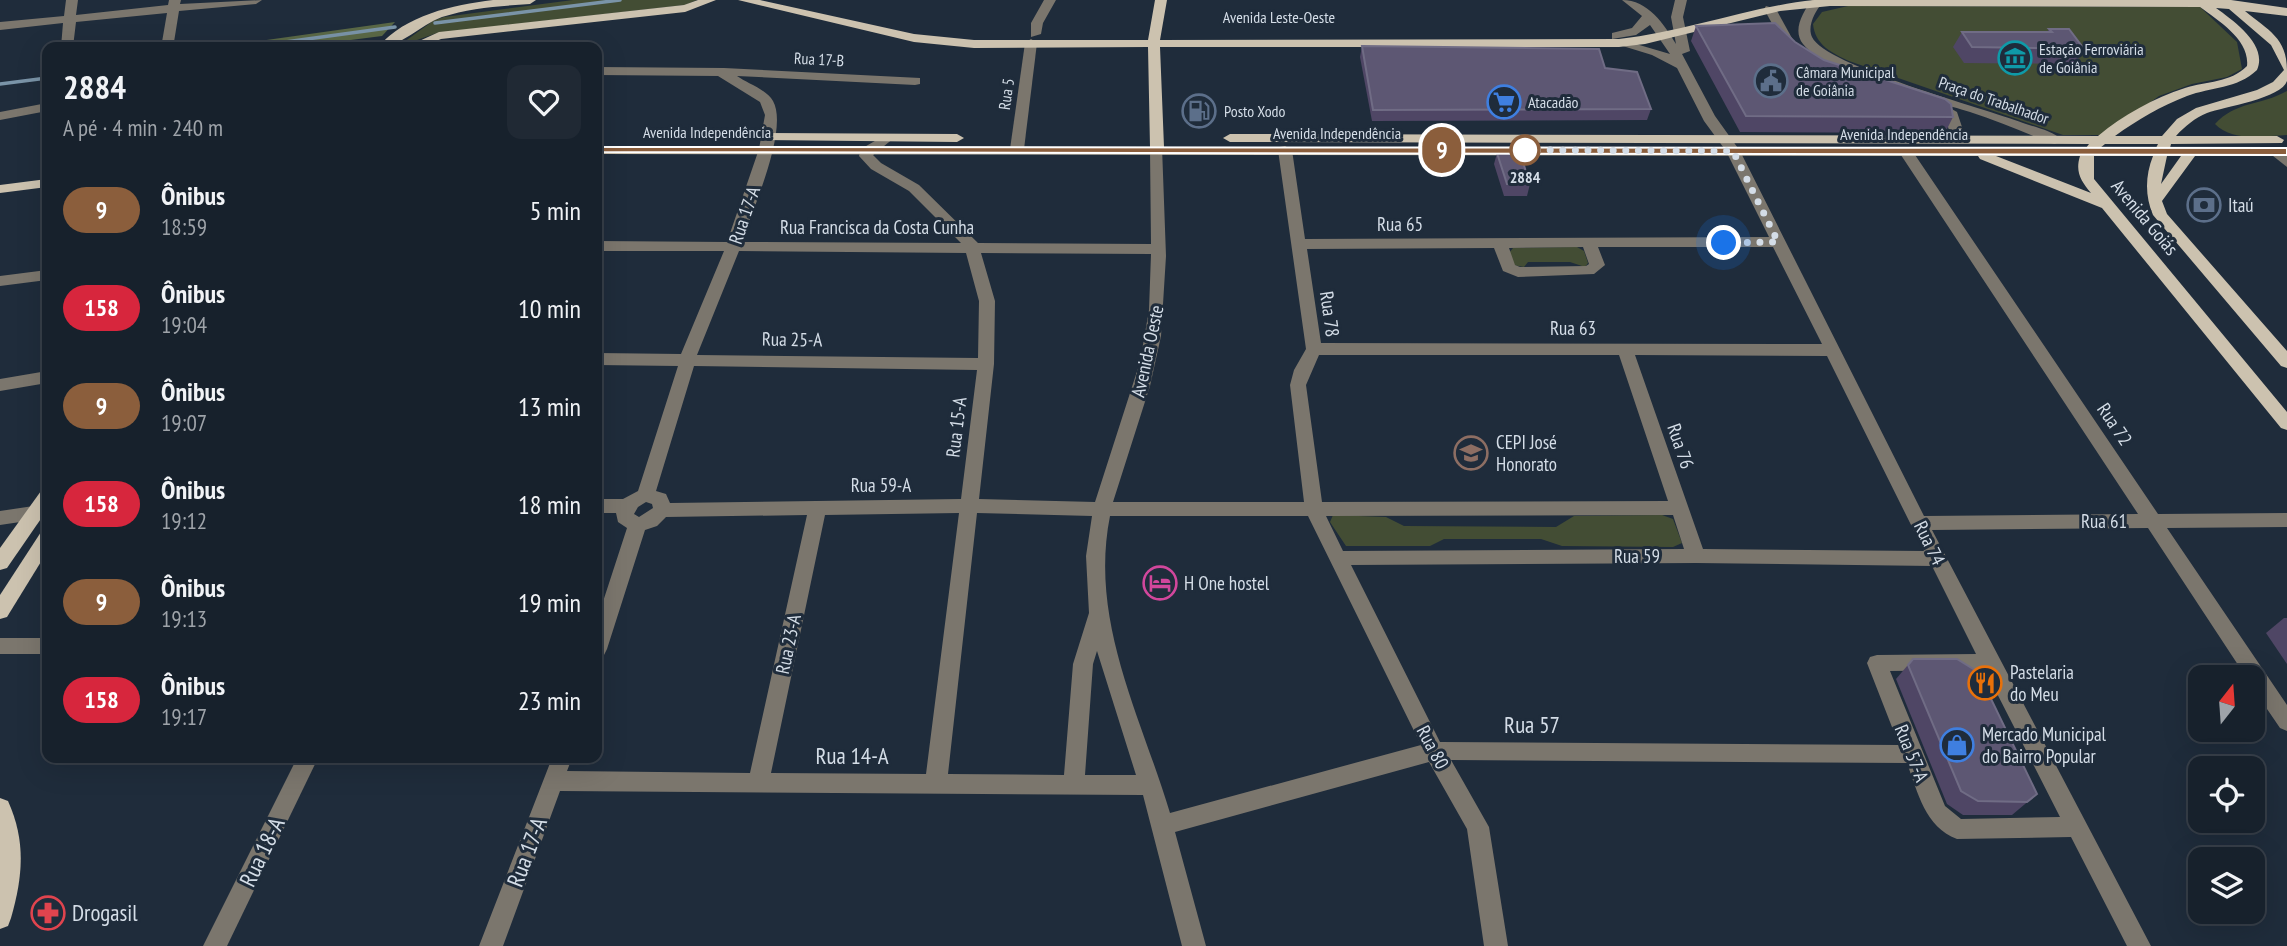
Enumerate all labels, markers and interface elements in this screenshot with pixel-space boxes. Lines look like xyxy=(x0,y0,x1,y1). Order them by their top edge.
street label: Avenida Leste-Oeste xyxy=(1223,7,1335,27)
museum icon: Estação Ferroviária de Goiânia xyxy=(1996,39,2034,77)
place label: Estação Ferroviária de Goiânia xyxy=(2039,39,2144,77)
street label: Rua 17-B xyxy=(793,48,845,70)
public building icon: Câmara Municipal de Goiânia xyxy=(1752,62,1790,100)
place label: Câmara Municipal de Goiânia xyxy=(1796,62,1895,100)
text: 2884 xyxy=(63,65,126,108)
button: heart xyxy=(507,65,581,139)
street label: Praça do Trabalhador xyxy=(1936,72,2052,128)
street label: Rua 5 xyxy=(994,77,1018,111)
supermarket icon: Atacadão xyxy=(1485,83,1523,121)
fuel station icon: Posto Xodo xyxy=(1180,92,1218,130)
place label: Atacadão xyxy=(1528,92,1579,112)
place label: Posto Xodo xyxy=(1224,101,1285,121)
text: A pé · 4 min · 240 m xyxy=(63,113,223,142)
street label: Avenida Independência xyxy=(643,122,771,142)
street label: Avenida Independência xyxy=(1273,123,1401,143)
street label: Avenida Independência xyxy=(1840,124,1968,144)
line badge: 9 xyxy=(1419,127,1465,173)
text: 9 xyxy=(1436,134,1448,165)
marker: 2884 xyxy=(1510,135,1540,165)
place label: 2884 xyxy=(1510,167,1541,187)
street label: Avenida Goiás xyxy=(2106,174,2184,260)
text: Ônibus xyxy=(161,179,225,212)
street label: Rua 17-A xyxy=(723,183,765,247)
bank icon: Itaú xyxy=(2185,186,2223,224)
place label: Itaú xyxy=(2228,193,2254,217)
text: 9 xyxy=(96,194,107,225)
text: 5 min xyxy=(530,194,581,227)
text: 18:59 xyxy=(161,212,207,241)
street label: Rua 65 xyxy=(1377,212,1423,236)
street label: Rua Francisca da Costa Cunha xyxy=(780,215,974,239)
your location xyxy=(1706,225,1741,260)
text: Ônibus xyxy=(161,277,225,310)
street label: Rua 78 xyxy=(1315,289,1345,339)
text: 158 xyxy=(84,292,119,323)
text: 10 min xyxy=(518,292,581,325)
street label: Avenida Oeste xyxy=(1126,303,1168,399)
text: 19:04 xyxy=(161,310,207,339)
street label: Rua 63 xyxy=(1550,316,1596,340)
street label: Rua 25-A xyxy=(762,326,822,352)
text: Ônibus xyxy=(161,375,225,408)
text: 9 xyxy=(96,390,107,421)
text: 13 min xyxy=(518,390,581,423)
street label: Rua 15-A xyxy=(940,396,972,458)
street label: Rua 72 xyxy=(2092,398,2138,450)
text: 19:07 xyxy=(161,408,207,437)
street label: Rua 76 xyxy=(1662,420,1700,472)
place label: CEPI José Honorato xyxy=(1496,430,1557,476)
school or university icon: CEPI José Honorato xyxy=(1452,434,1490,472)
text: Ônibus xyxy=(161,473,225,506)
street label: Rua 59-A xyxy=(851,473,911,497)
text: 158 xyxy=(84,488,119,519)
text: 18 min xyxy=(518,488,581,521)
text: 19:12 xyxy=(161,506,207,535)
street label: Rua 61 xyxy=(2081,509,2127,533)
street label: Rua 74 xyxy=(1909,517,1951,569)
street label: Rua 59 xyxy=(1614,544,1660,568)
hotel icon: H One hostel xyxy=(1141,564,1179,602)
text: Ônibus xyxy=(161,571,225,604)
place label: H One hostel xyxy=(1184,571,1270,595)
text: 9 xyxy=(96,586,107,617)
text: 19 min xyxy=(518,586,581,619)
text: 19:13 xyxy=(161,604,207,633)
street label: Rua 23-A xyxy=(770,612,806,676)
place label: Pastelaria do Meu xyxy=(2010,660,2074,706)
restaurant icon: Pastelaria do Meu xyxy=(1966,664,2004,702)
north arrow xyxy=(2188,665,2264,742)
map controls xyxy=(2188,665,2265,924)
text: Ônibus xyxy=(161,669,225,702)
text: 158 xyxy=(84,684,119,715)
text: 23 min xyxy=(518,684,581,717)
text: 19:17 xyxy=(161,702,207,731)
street label: Rua 57 xyxy=(1504,710,1560,739)
street label: Rua 80 xyxy=(1412,721,1454,773)
street label: Rua 57-A xyxy=(1890,721,1934,785)
place label: Mercado Municipal do Bairro Popular xyxy=(1982,722,2107,768)
shop icon: Mercado Municipal do Bairro Popular xyxy=(1938,726,1976,764)
street label: Rua 14-A xyxy=(815,741,889,770)
button: locate xyxy=(2188,756,2265,833)
street label: Rua 18-A xyxy=(232,812,291,891)
street label: Rua 17-A xyxy=(500,813,553,891)
button: layers xyxy=(2188,847,2265,924)
pharmacy icon: Drogasil xyxy=(29,894,67,932)
place label: Drogasil xyxy=(72,898,138,927)

